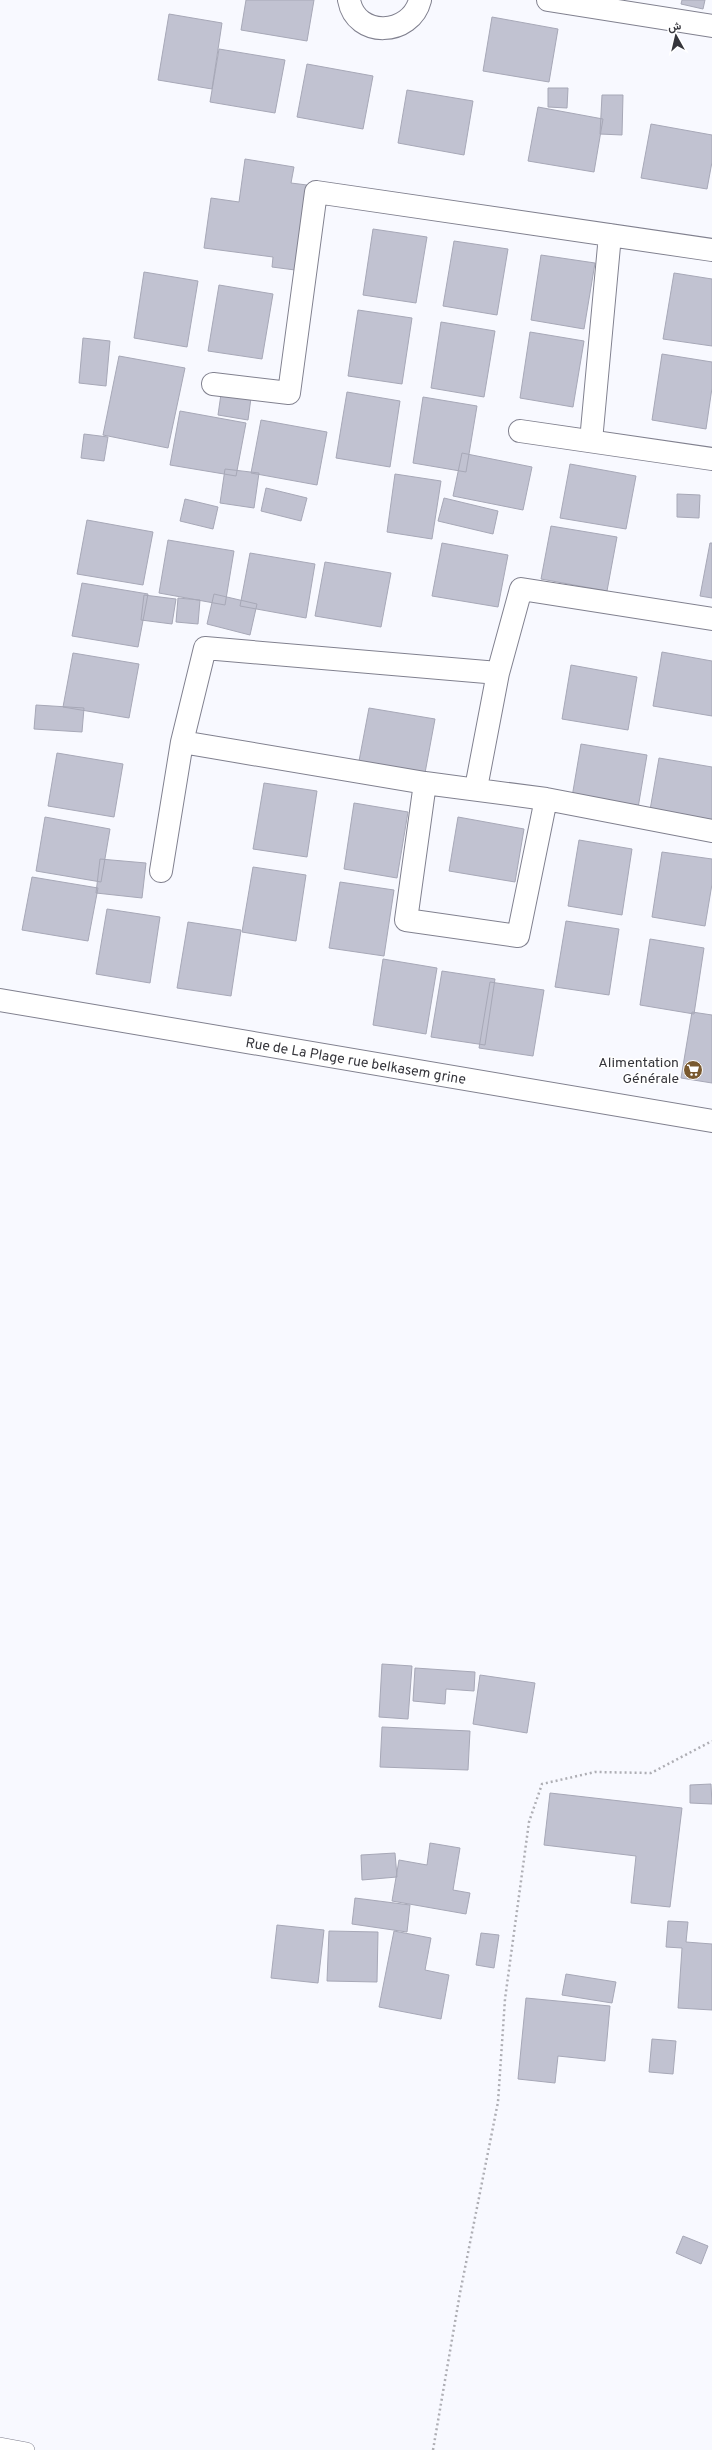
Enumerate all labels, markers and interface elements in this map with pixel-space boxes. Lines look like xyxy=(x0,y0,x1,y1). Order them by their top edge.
north arrow xyxy=(656,16,696,56)
text: ش xyxy=(667,19,682,35)
street label: Rue de La Plage rue belkasem grine xyxy=(244,1035,467,1089)
place label: Alimentation Générale xyxy=(598,1055,679,1088)
supermarket icon: Alimentation Générale xyxy=(682,1059,704,1081)

